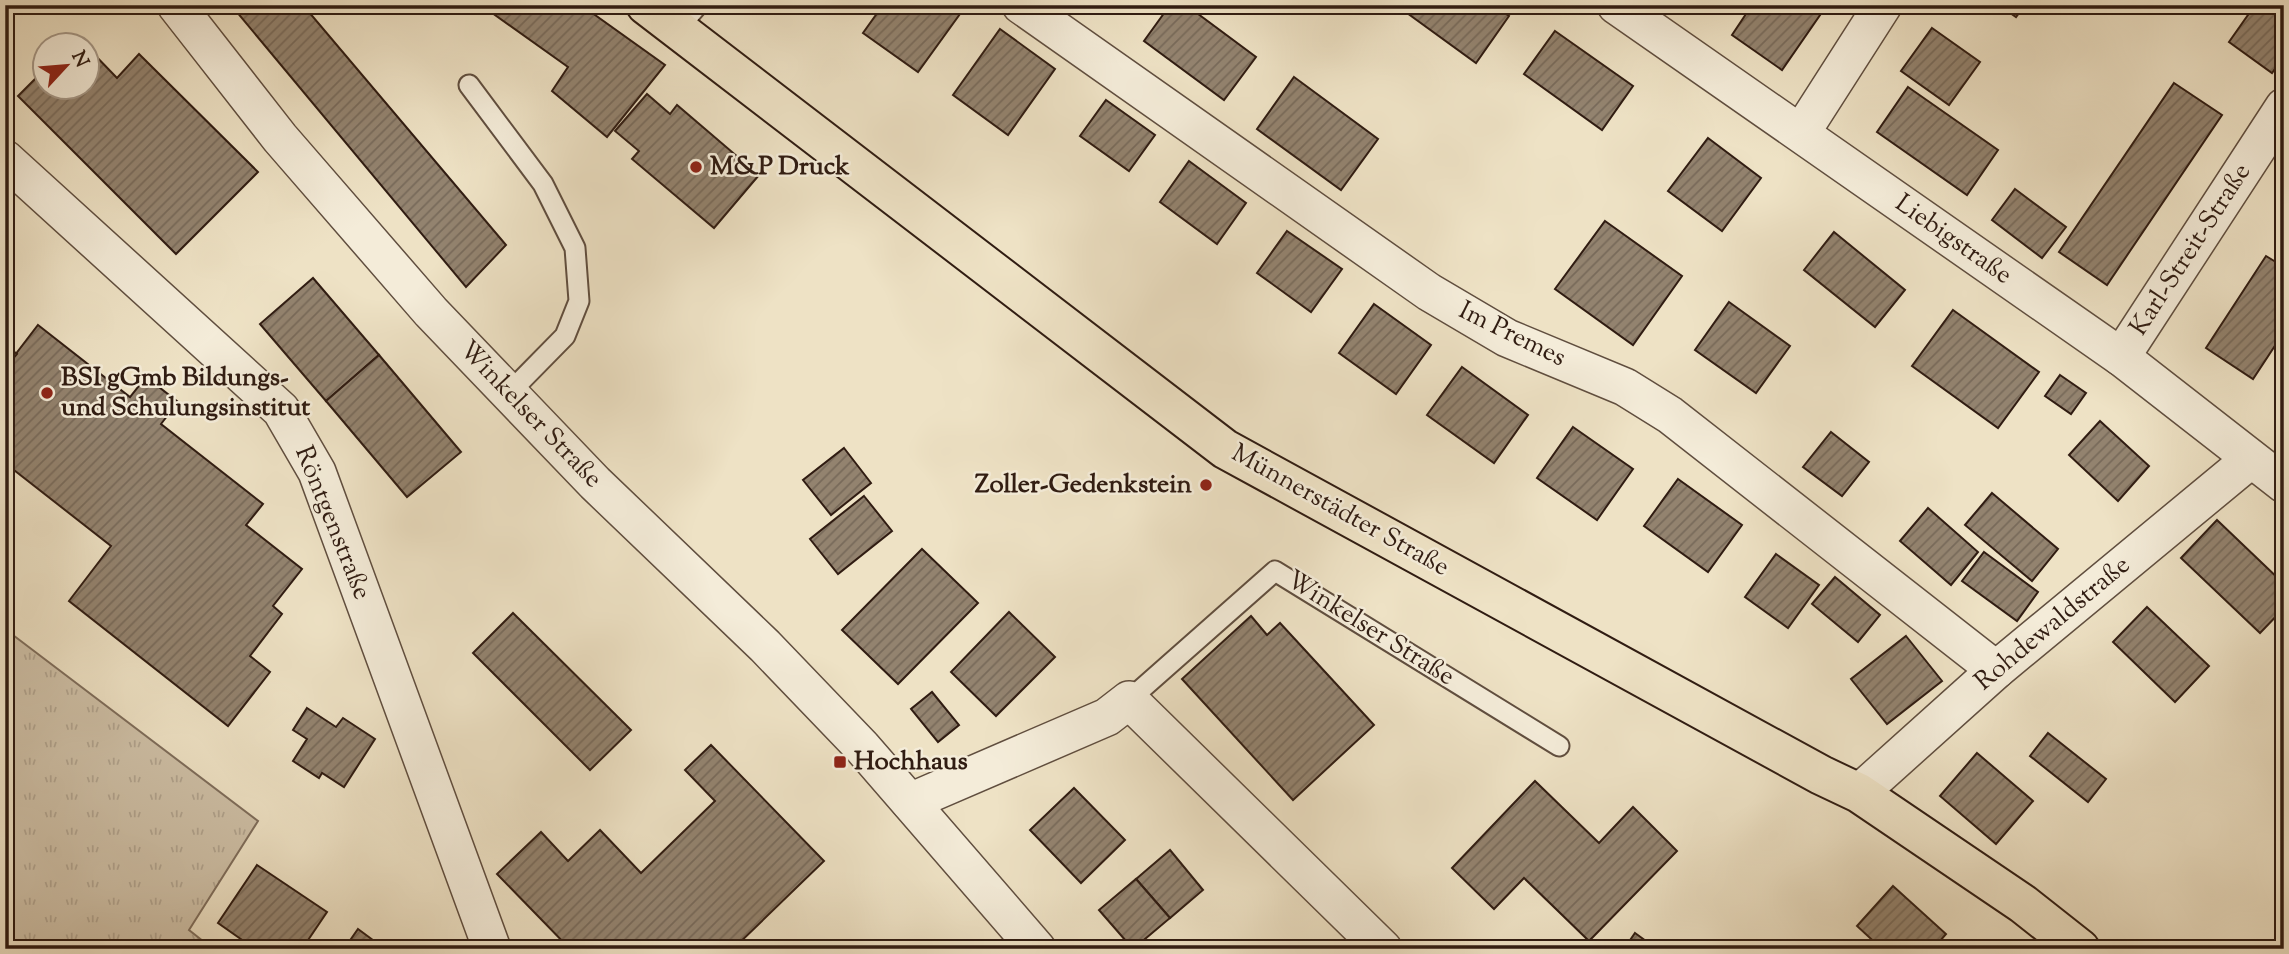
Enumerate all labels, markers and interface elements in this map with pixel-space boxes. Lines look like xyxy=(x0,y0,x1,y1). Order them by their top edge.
north arrow xyxy=(32,32,102,102)
text: N xyxy=(64,47,94,72)
place label: M&P Druck xyxy=(710,149,850,186)
street label: Karl-Streit-Straße xyxy=(2121,156,2261,344)
marker: M&P Druck xyxy=(688,159,704,175)
street label: Liebigstraße xyxy=(1887,186,2019,294)
street label: Im Premes xyxy=(1452,293,1572,377)
street label: Winkelser Straße xyxy=(450,333,610,497)
place label: BSI gGmb Bildungs- und Schulungsinstitut xyxy=(61,360,310,427)
marker: BSI gGmb Bildungs- und Schulungsinstitut xyxy=(39,385,55,401)
street label: Münnerstädter Straße xyxy=(1224,436,1456,586)
street label: Röntgenstraße xyxy=(284,441,380,605)
place label: Zoller-Gedenkstein xyxy=(975,467,1193,504)
marker: Zoller-Gedenkstein xyxy=(1198,477,1214,493)
street label: Rohdewaldstraße xyxy=(1967,548,2139,700)
street label: Winkelser Straße xyxy=(1279,562,1461,696)
place label: Hochhaus xyxy=(854,744,968,781)
marker: Hochhaus xyxy=(832,754,848,770)

